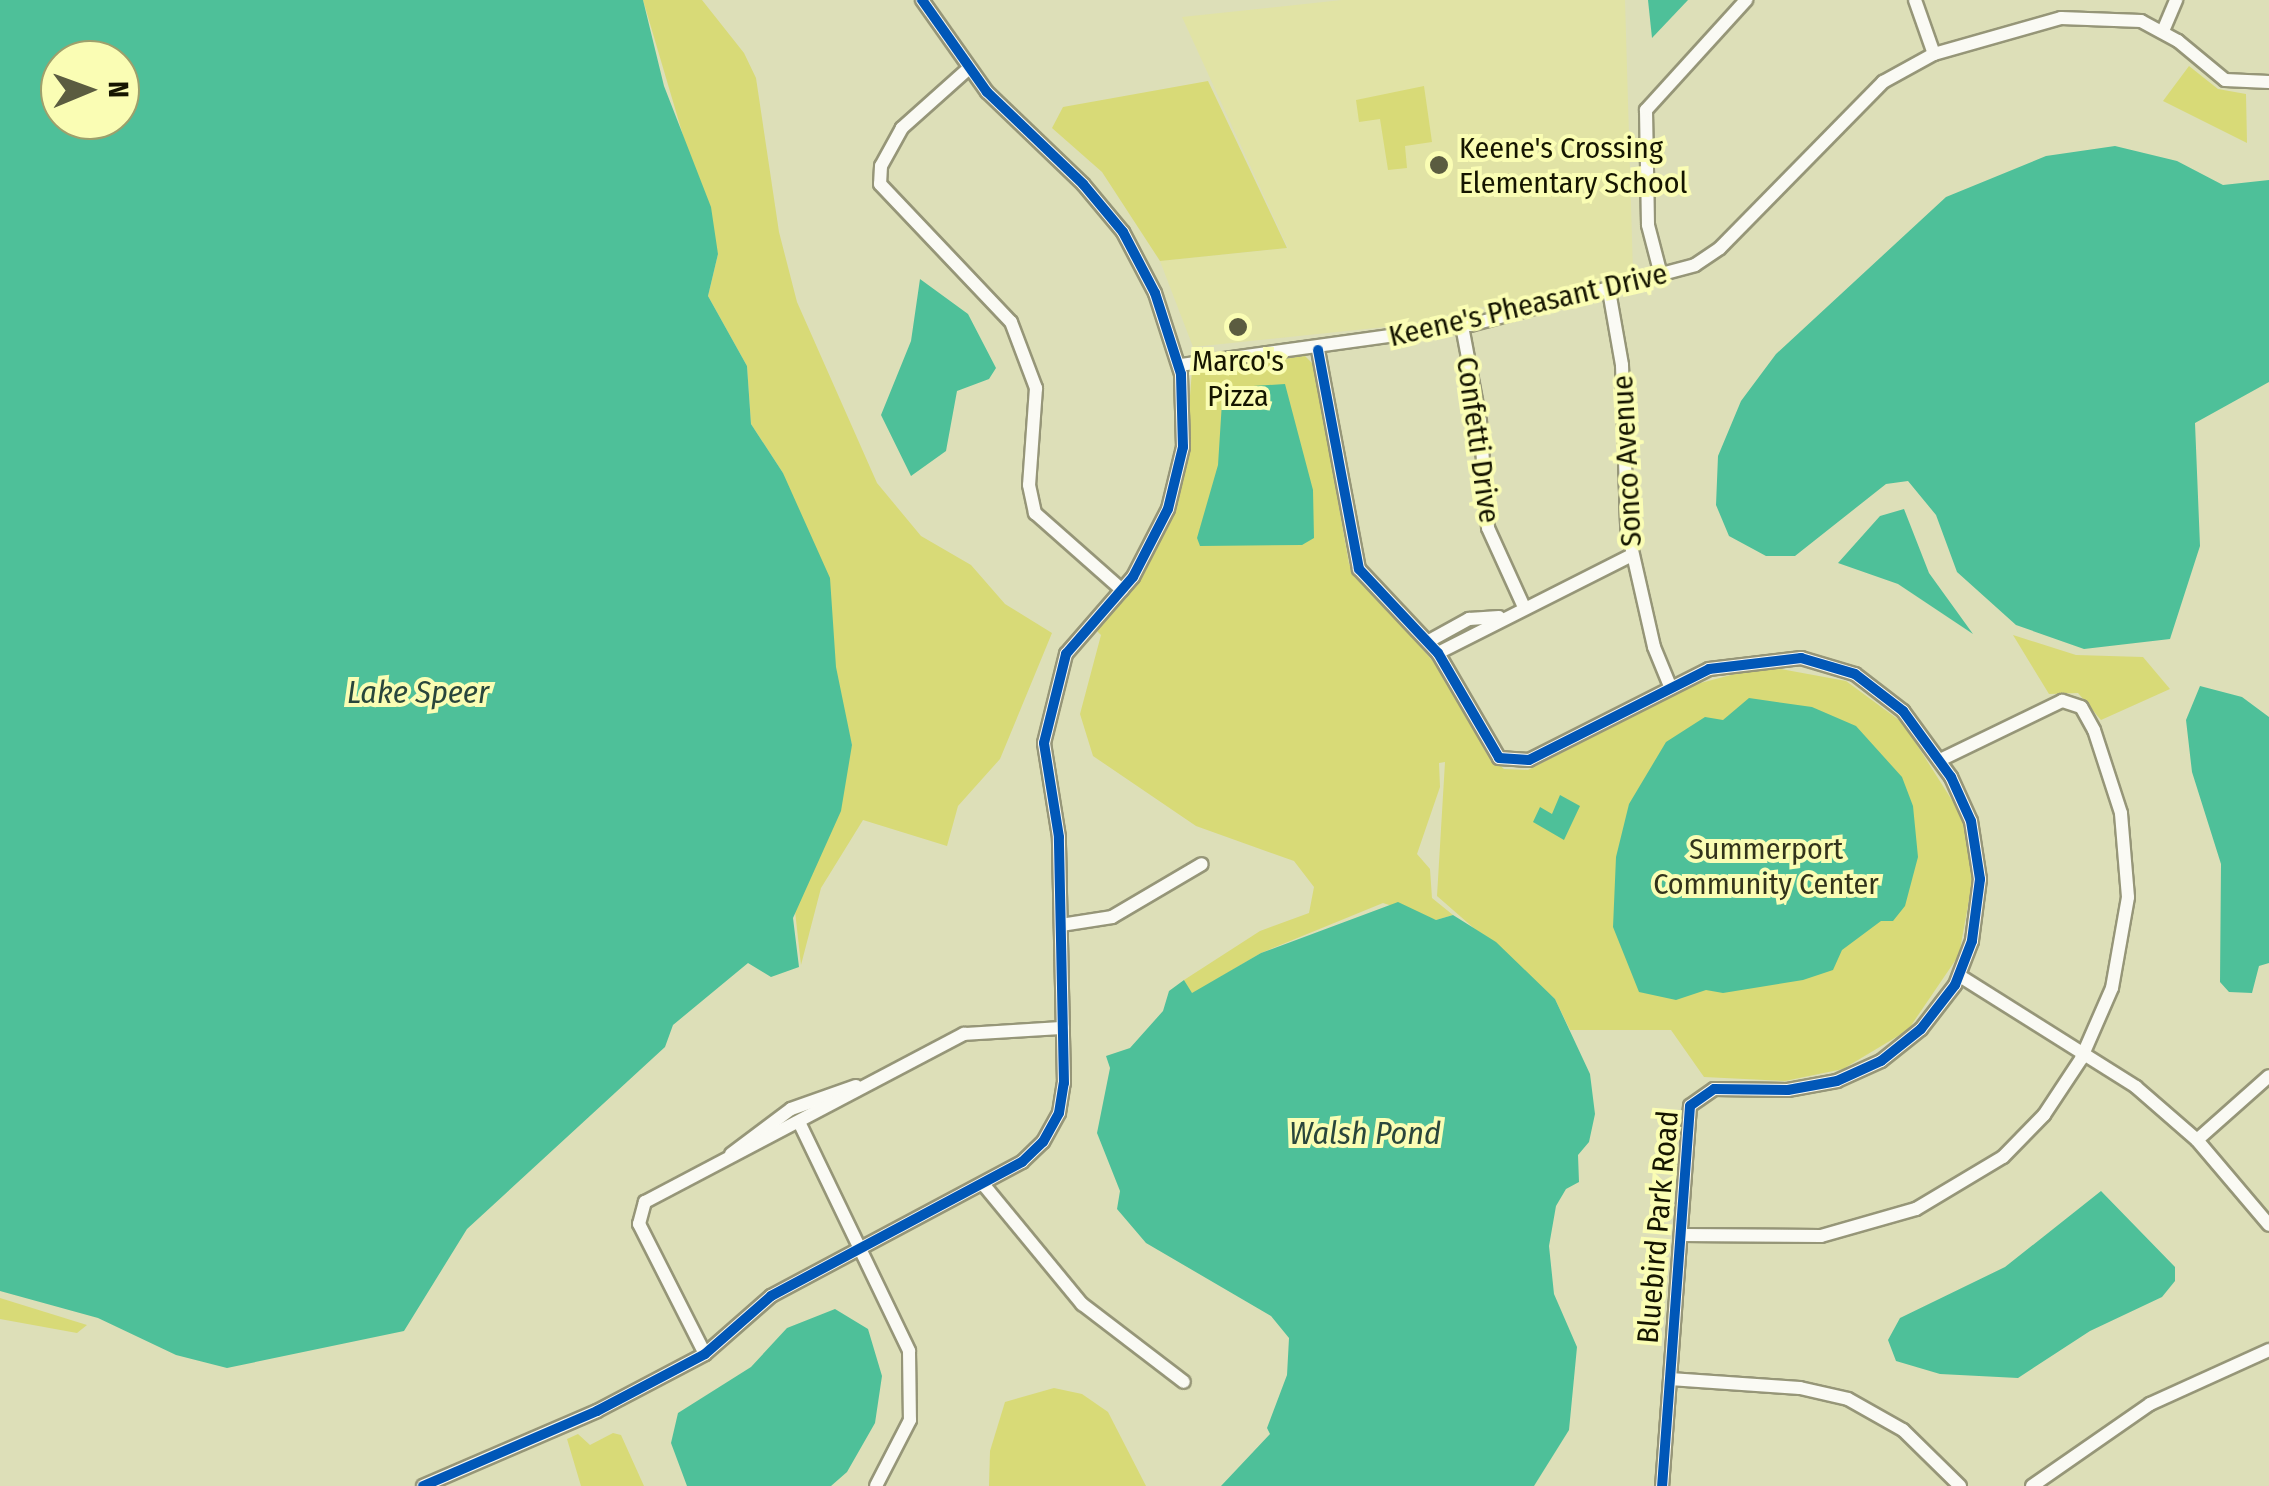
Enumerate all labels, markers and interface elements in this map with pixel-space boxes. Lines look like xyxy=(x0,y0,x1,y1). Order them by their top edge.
north arrow xyxy=(40,40,140,140)
text: N xyxy=(102,81,135,98)
place label: Keene's Crossing Elementary School xyxy=(1459,130,1687,200)
marker: Keene's Crossing Elementary School xyxy=(1428,154,1450,176)
street label: Keene's Pheasant Drive xyxy=(1385,255,1671,355)
marker: Marco's Pizza xyxy=(1227,316,1249,338)
place label: Marco's Pizza xyxy=(1192,343,1284,414)
street label: Confetti Drive xyxy=(1449,354,1507,526)
street label: Sonco Avenue xyxy=(1605,374,1649,548)
water label: Lake Speer xyxy=(347,673,489,711)
park label: Summerport Community Center xyxy=(1653,831,1879,902)
street label: Bluebird Park Road xyxy=(1630,1109,1686,1345)
water label: Walsh Pond xyxy=(1289,1114,1441,1152)

